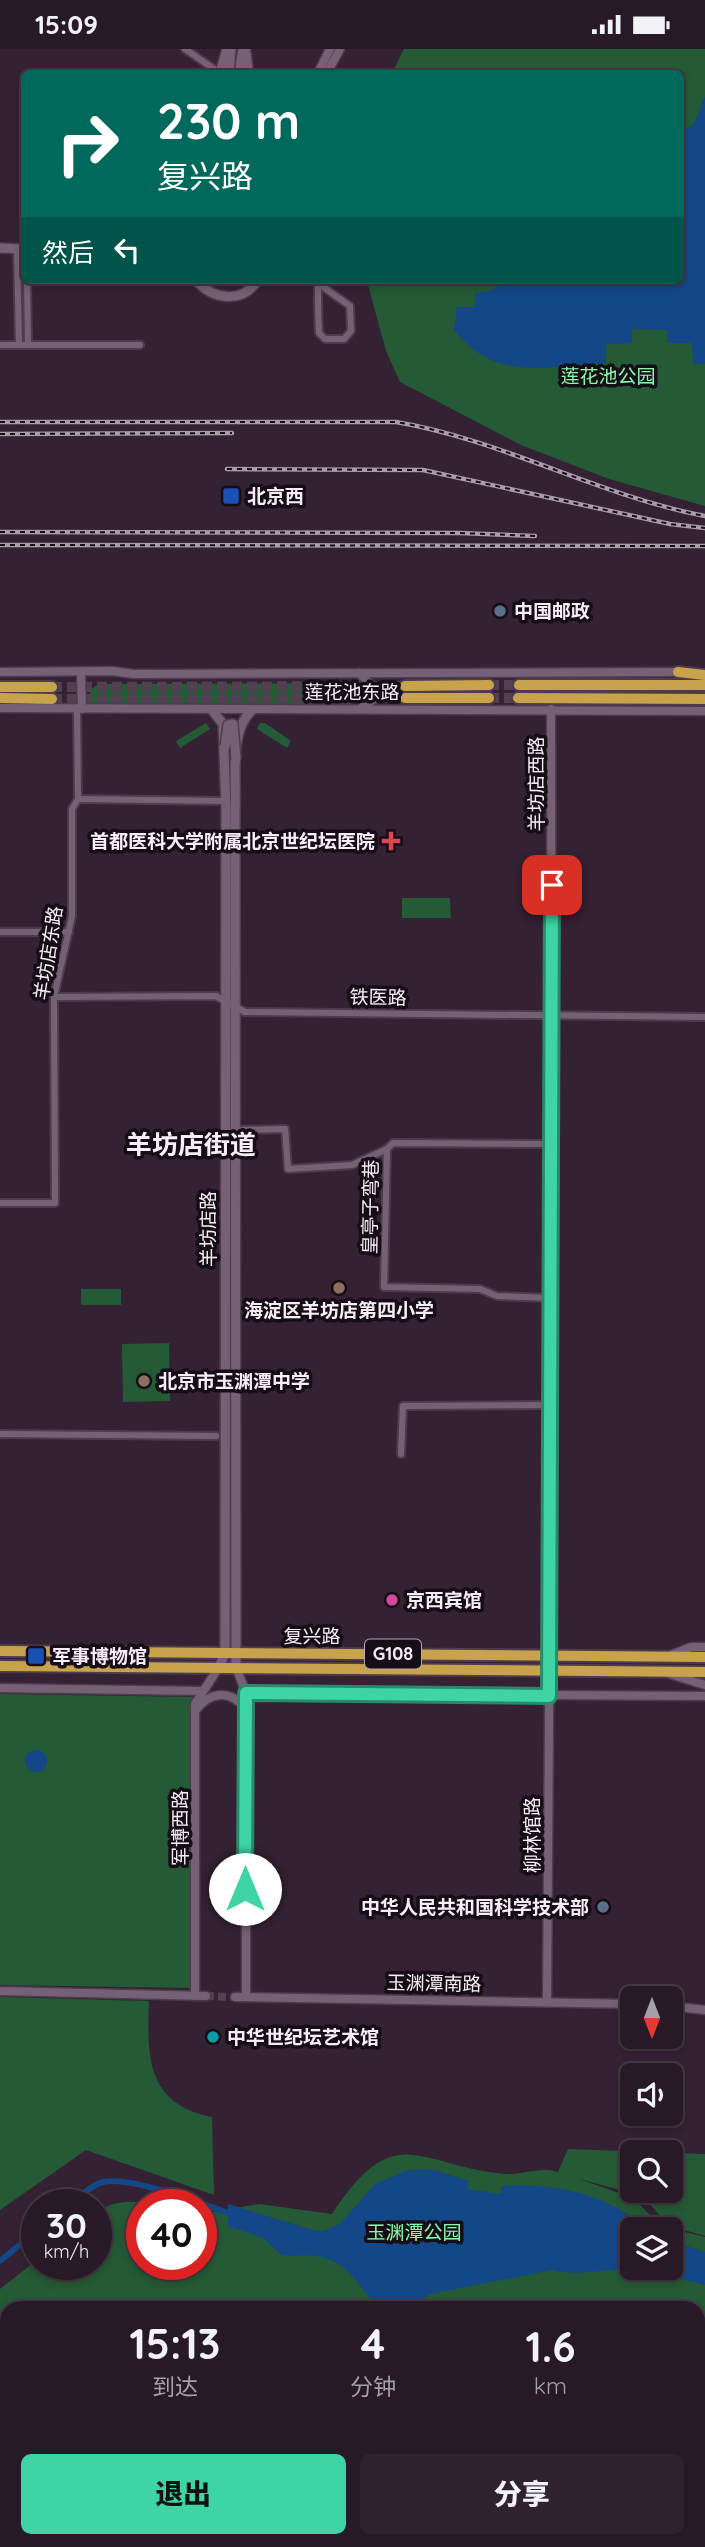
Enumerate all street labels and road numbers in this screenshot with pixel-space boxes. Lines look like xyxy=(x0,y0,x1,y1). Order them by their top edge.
street label: 莲花池东路 xyxy=(304,680,400,704)
street label: 羊坊店西路 xyxy=(524,736,548,832)
street label: 羊坊店东路 xyxy=(29,904,67,1002)
street label: 铁医路 xyxy=(349,985,407,1009)
street label: 皇亭子弯巷 xyxy=(357,1159,383,1255)
street label: 羊坊店路 xyxy=(196,1191,220,1267)
street label: 复兴路 xyxy=(283,1624,341,1648)
road number: G108 xyxy=(365,1639,421,1669)
street label: 军博西路 xyxy=(168,1790,192,1866)
street label: 柳林馆路 xyxy=(520,1797,544,1873)
street label: 玉渊潭南路 xyxy=(386,1970,482,1996)

